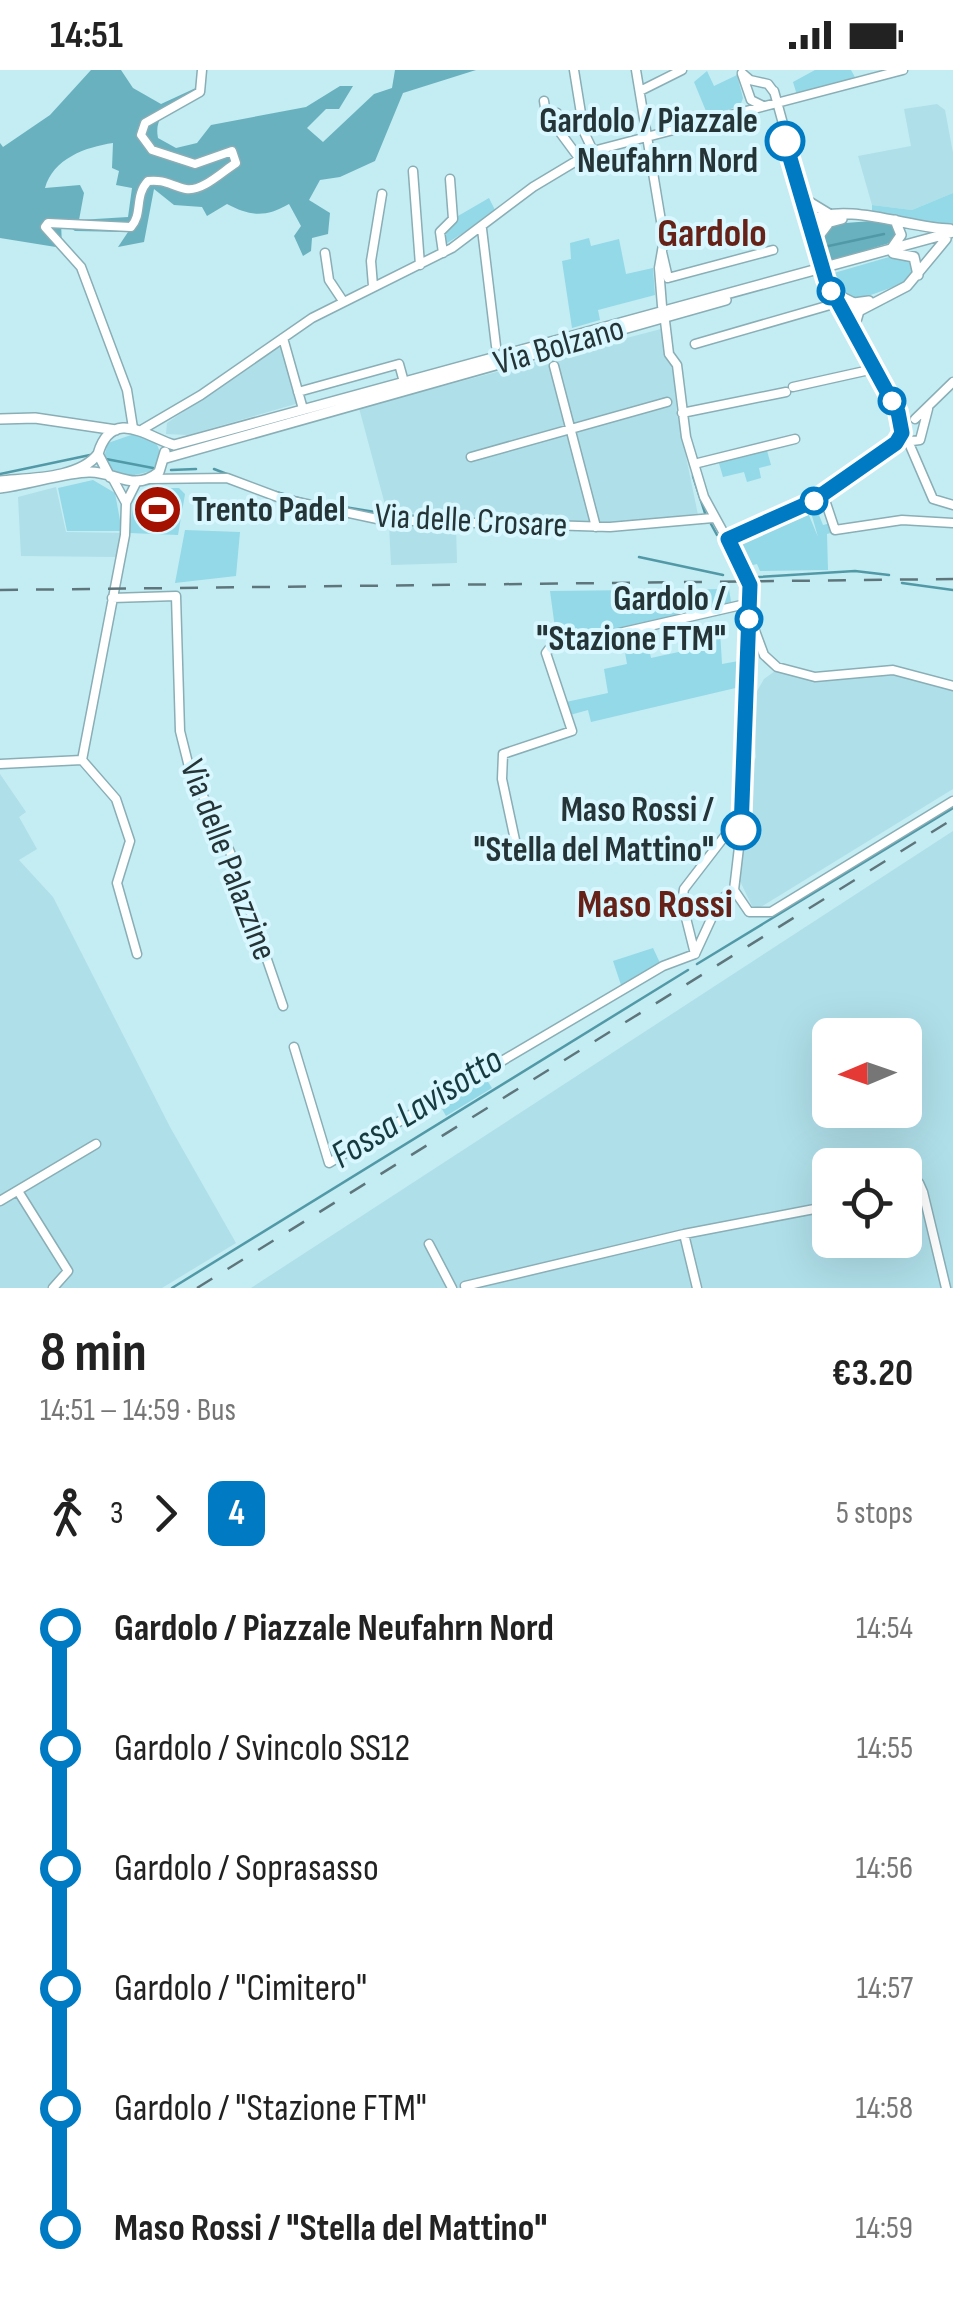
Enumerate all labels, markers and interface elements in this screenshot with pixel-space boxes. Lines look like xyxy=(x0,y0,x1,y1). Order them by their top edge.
text: 14:51 xyxy=(50,13,123,58)
place label: Gardolo / Piazzale Neufahrn Nord xyxy=(539,100,758,183)
marker: Gardolo / Piazzale Neufahrn Nord xyxy=(766,122,804,160)
district label: Gardolo xyxy=(657,210,767,258)
unlabelled marker xyxy=(818,278,844,304)
street label: Via Bolzano xyxy=(489,307,629,385)
unlabelled marker xyxy=(879,388,905,414)
sports icon: Trento Padel xyxy=(131,484,183,536)
unlabelled marker xyxy=(801,488,827,514)
place label: Trento Padel xyxy=(192,489,346,532)
street label: Via delle Crosare xyxy=(374,494,568,548)
place label: Gardolo / "Stazione FTM" xyxy=(536,578,727,661)
marker: Gardolo / "Stazione FTM" xyxy=(736,606,762,632)
street label: Via delle Palazzine xyxy=(170,754,286,966)
place label: Maso Rossi / "Stella del Mattino" xyxy=(474,789,715,872)
marker: Maso Rossi / "Stella del Mattino" xyxy=(722,811,760,849)
district label: Maso Rossi xyxy=(577,881,733,929)
north arrow xyxy=(812,1018,922,1128)
map controls xyxy=(812,1018,922,1258)
water label: Fossa Lavisotto xyxy=(323,1038,511,1178)
button: locate xyxy=(812,1148,922,1258)
text: 8 min xyxy=(40,1320,147,1387)
text: €3.20 xyxy=(832,1351,913,1396)
text: 14:51 – 14:59 · Bus xyxy=(40,1391,236,1430)
icon: walk xyxy=(40,1486,95,1541)
icon: forward xyxy=(138,1486,193,1541)
text: 4 xyxy=(228,1492,245,1535)
text: 3 xyxy=(110,1494,123,1533)
text: 5 stops xyxy=(836,1494,913,1533)
text: Gardolo / Piazzale Neufahrn Nord xyxy=(114,1606,554,1651)
text: 14:54 xyxy=(856,1609,913,1648)
text: Gardolo / Svincolo SS12 xyxy=(114,1726,410,1771)
text: 14:55 xyxy=(857,1729,913,1768)
text: Gardolo / Soprasasso xyxy=(114,1846,379,1891)
text: 14:56 xyxy=(856,1849,913,1888)
text: Gardolo / "Cimitero" xyxy=(114,1966,367,2011)
text: 14:57 xyxy=(857,1969,913,2008)
text: Gardolo / "Stazione FTM" xyxy=(114,2086,427,2131)
text: 14:58 xyxy=(855,2089,913,2128)
text: Maso Rossi / "Stella del Mattino" xyxy=(114,2206,547,2251)
text: 14:59 xyxy=(855,2209,913,2248)

